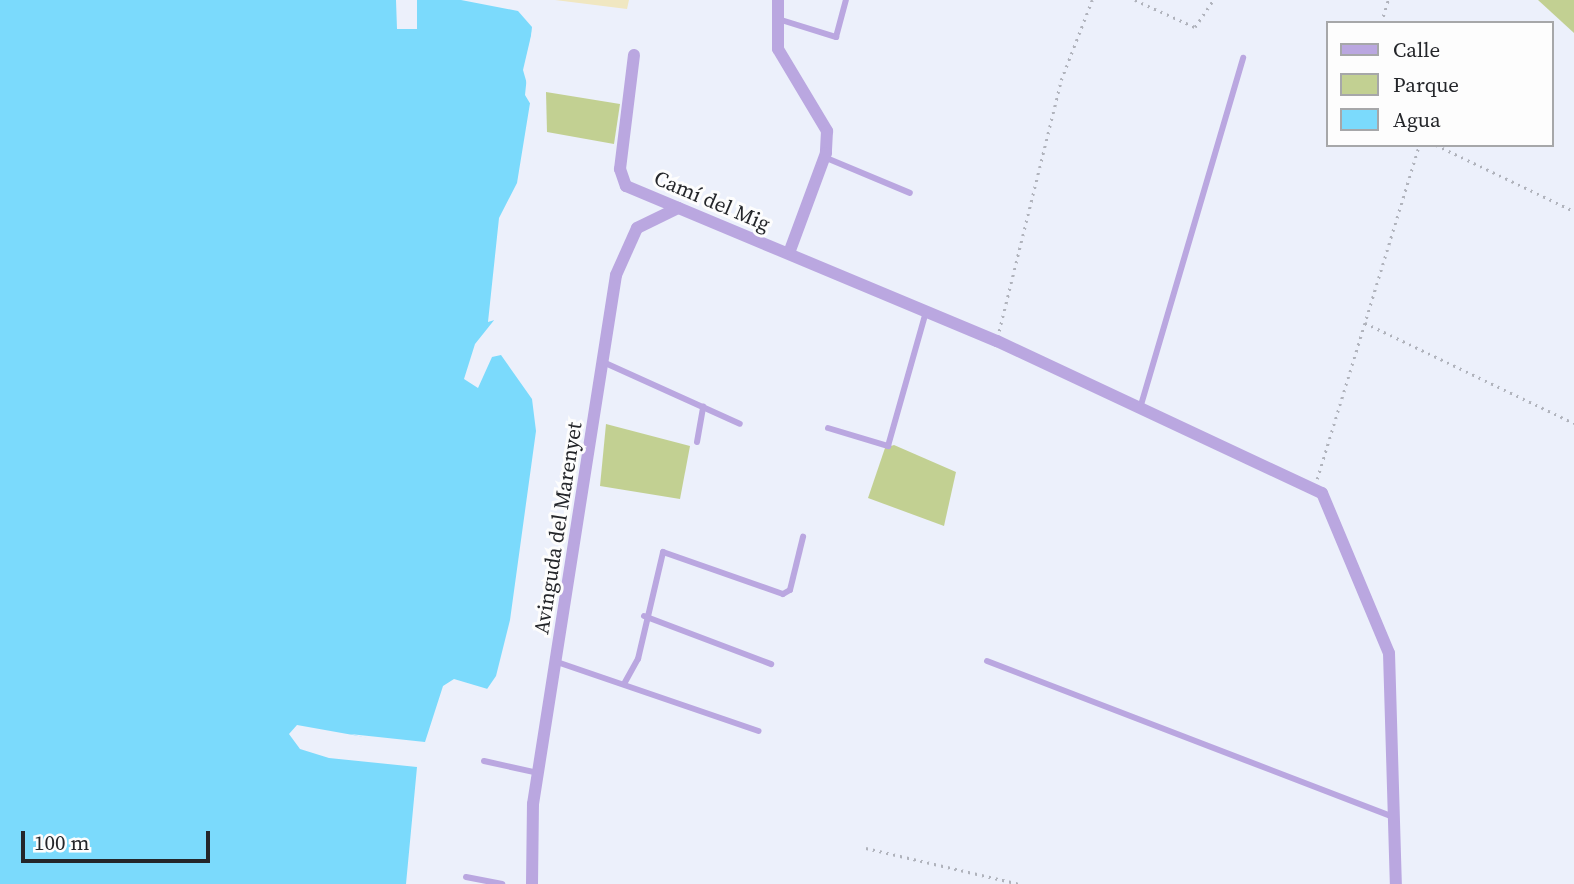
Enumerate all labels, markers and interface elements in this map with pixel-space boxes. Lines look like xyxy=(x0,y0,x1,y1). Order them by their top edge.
legend xyxy=(1326,21,1553,147)
text: Calle xyxy=(1393,35,1440,64)
text: Parque xyxy=(1393,70,1459,99)
text: Agua xyxy=(1393,105,1441,134)
street label: Camí del Mig xyxy=(650,165,774,237)
street label: Avinguda del Marenyet xyxy=(529,420,587,636)
scale bar xyxy=(24,818,214,862)
text: 100 m xyxy=(34,828,89,857)

